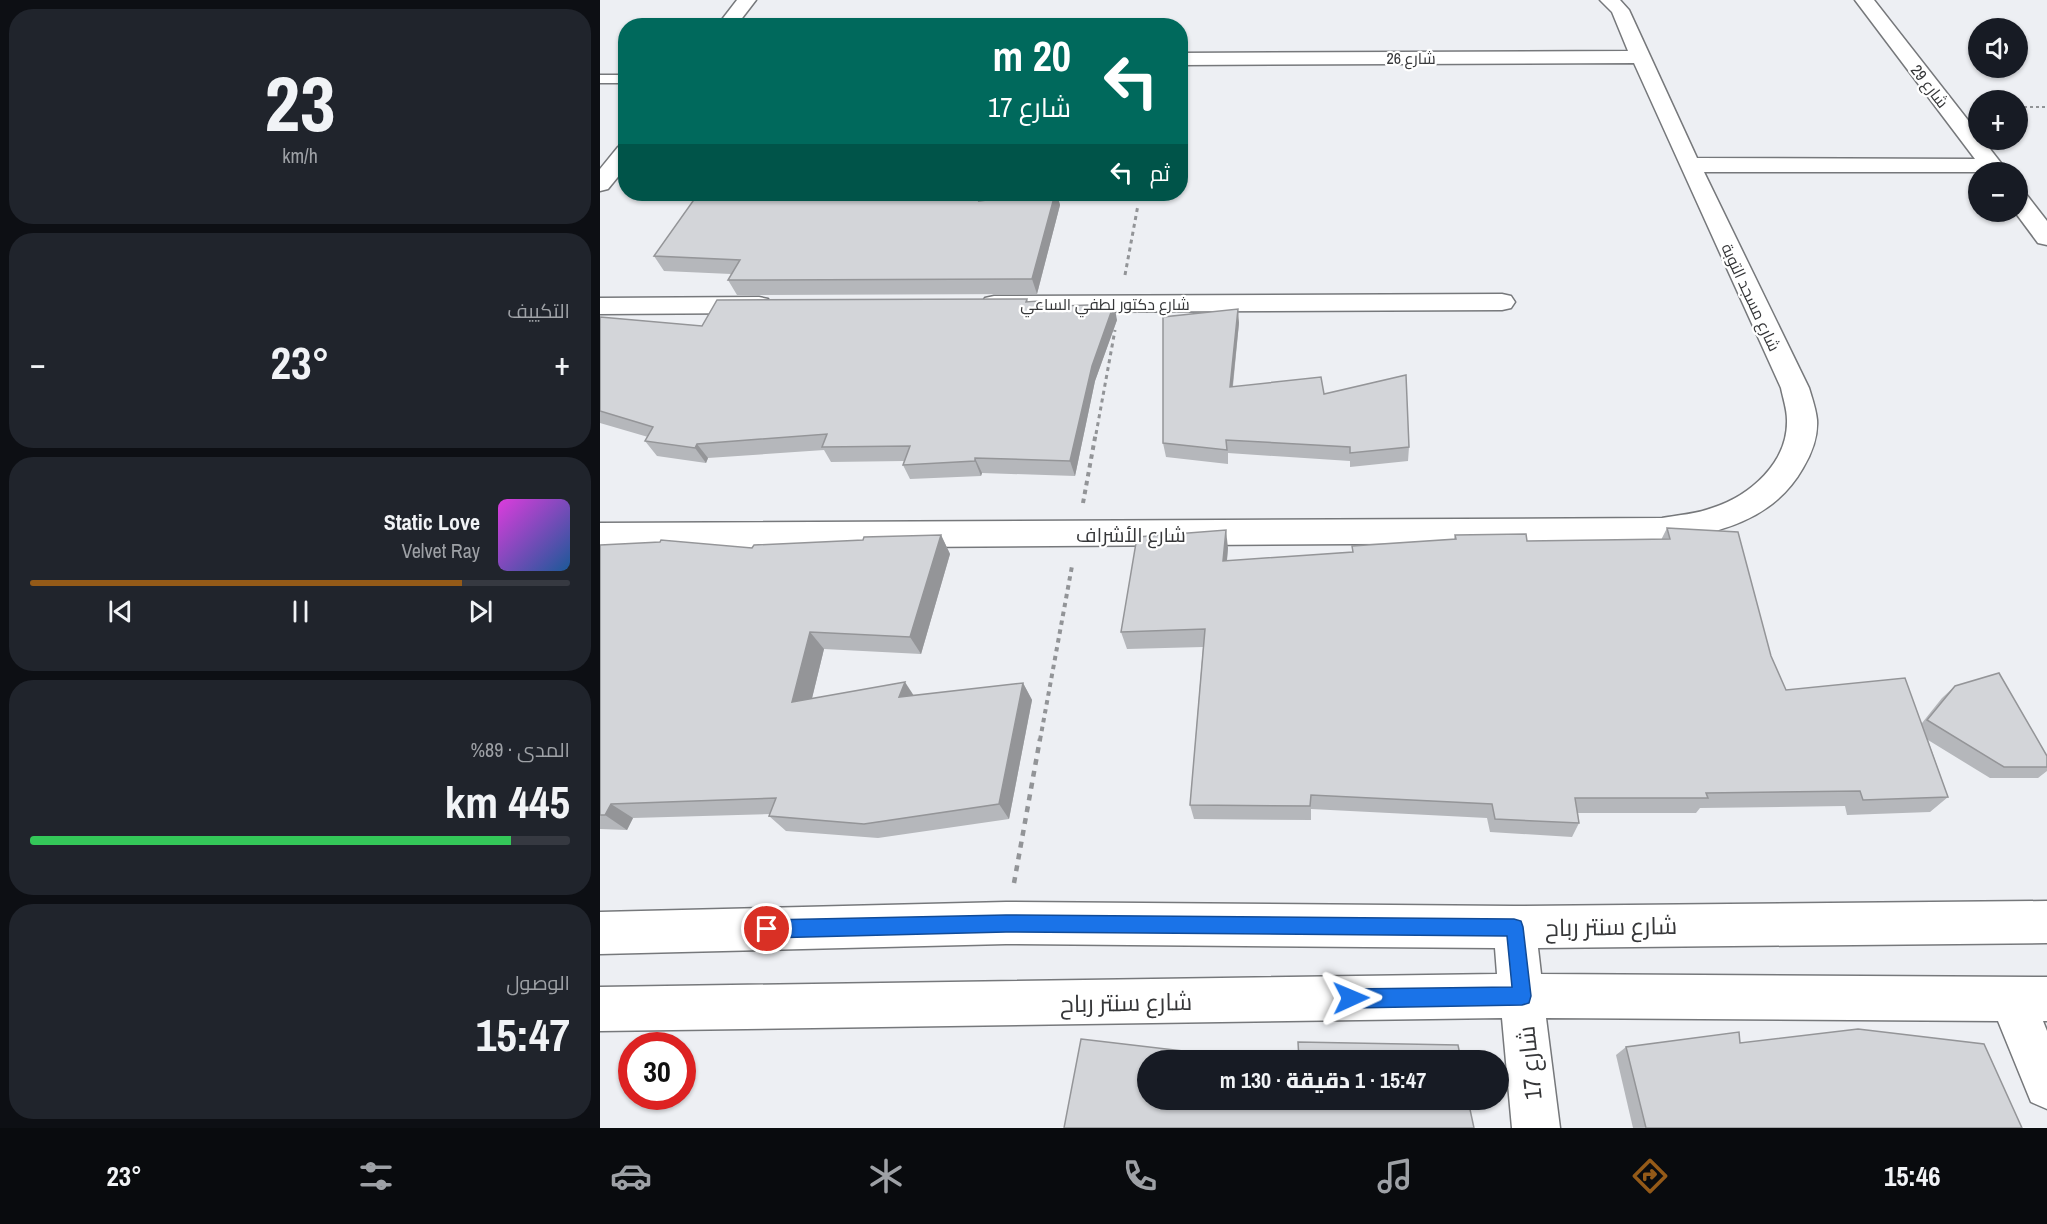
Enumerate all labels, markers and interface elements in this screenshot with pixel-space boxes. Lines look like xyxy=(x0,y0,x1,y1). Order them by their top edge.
map controls xyxy=(1968,18,2028,222)
button: sound xyxy=(1968,18,2028,78)
text: 20 m xyxy=(992,28,1071,84)
icon: left xyxy=(1092,42,1170,120)
street label: شارع 26 xyxy=(1386,47,1436,70)
text: 23 xyxy=(264,50,336,155)
street label: شارع 29 xyxy=(1905,60,1954,113)
text: شارع 17 xyxy=(988,89,1071,125)
button: + xyxy=(1968,90,2028,150)
text: km/h xyxy=(282,142,318,169)
icon: left xyxy=(1105,156,1138,189)
text: ثم xyxy=(1150,158,1170,188)
button: − xyxy=(1968,162,2028,222)
street label: شارع مسجد التوبة xyxy=(1715,239,1786,355)
street label: شارع دكتور لطفي الساعي xyxy=(1020,293,1190,318)
text: التكييف xyxy=(507,297,570,324)
text: 23° xyxy=(270,332,330,393)
text: − xyxy=(30,341,46,385)
text: + xyxy=(554,341,570,385)
text: Static Love xyxy=(384,507,480,537)
street label: شارع الأشراف xyxy=(1076,521,1186,549)
text: Velvet Ray xyxy=(402,537,480,564)
icon: previous xyxy=(104,595,137,628)
icon: pause xyxy=(284,595,317,628)
icon: next xyxy=(464,595,497,628)
text: المدى · 89% xyxy=(470,736,570,763)
text: 445 km xyxy=(445,771,570,832)
pin xyxy=(741,903,792,954)
street label: شارع سنتر رباح xyxy=(1545,909,1677,944)
icon: arrive xyxy=(750,912,783,945)
position arrow xyxy=(1319,966,1383,1030)
text: الوصول xyxy=(506,969,570,996)
street label: شارع سنتر رباح xyxy=(1060,985,1192,1020)
text: 15:47 xyxy=(476,1004,570,1065)
street label: شارع 17 xyxy=(1509,1024,1550,1101)
speed limit sign: 30 xyxy=(618,1032,696,1110)
text: 15:47 · 1 دقيقة · 130 m xyxy=(1220,1065,1426,1095)
icon: filters xyxy=(355,1155,397,1197)
icon: car xyxy=(610,1155,652,1197)
icon: climate xyxy=(865,1155,907,1197)
icon: phone xyxy=(1119,1155,1161,1197)
icon: music xyxy=(1374,1155,1416,1197)
icon: directions xyxy=(1629,1155,1671,1197)
text: 23° xyxy=(107,1158,142,1194)
text: 15:46 xyxy=(1884,1158,1941,1194)

